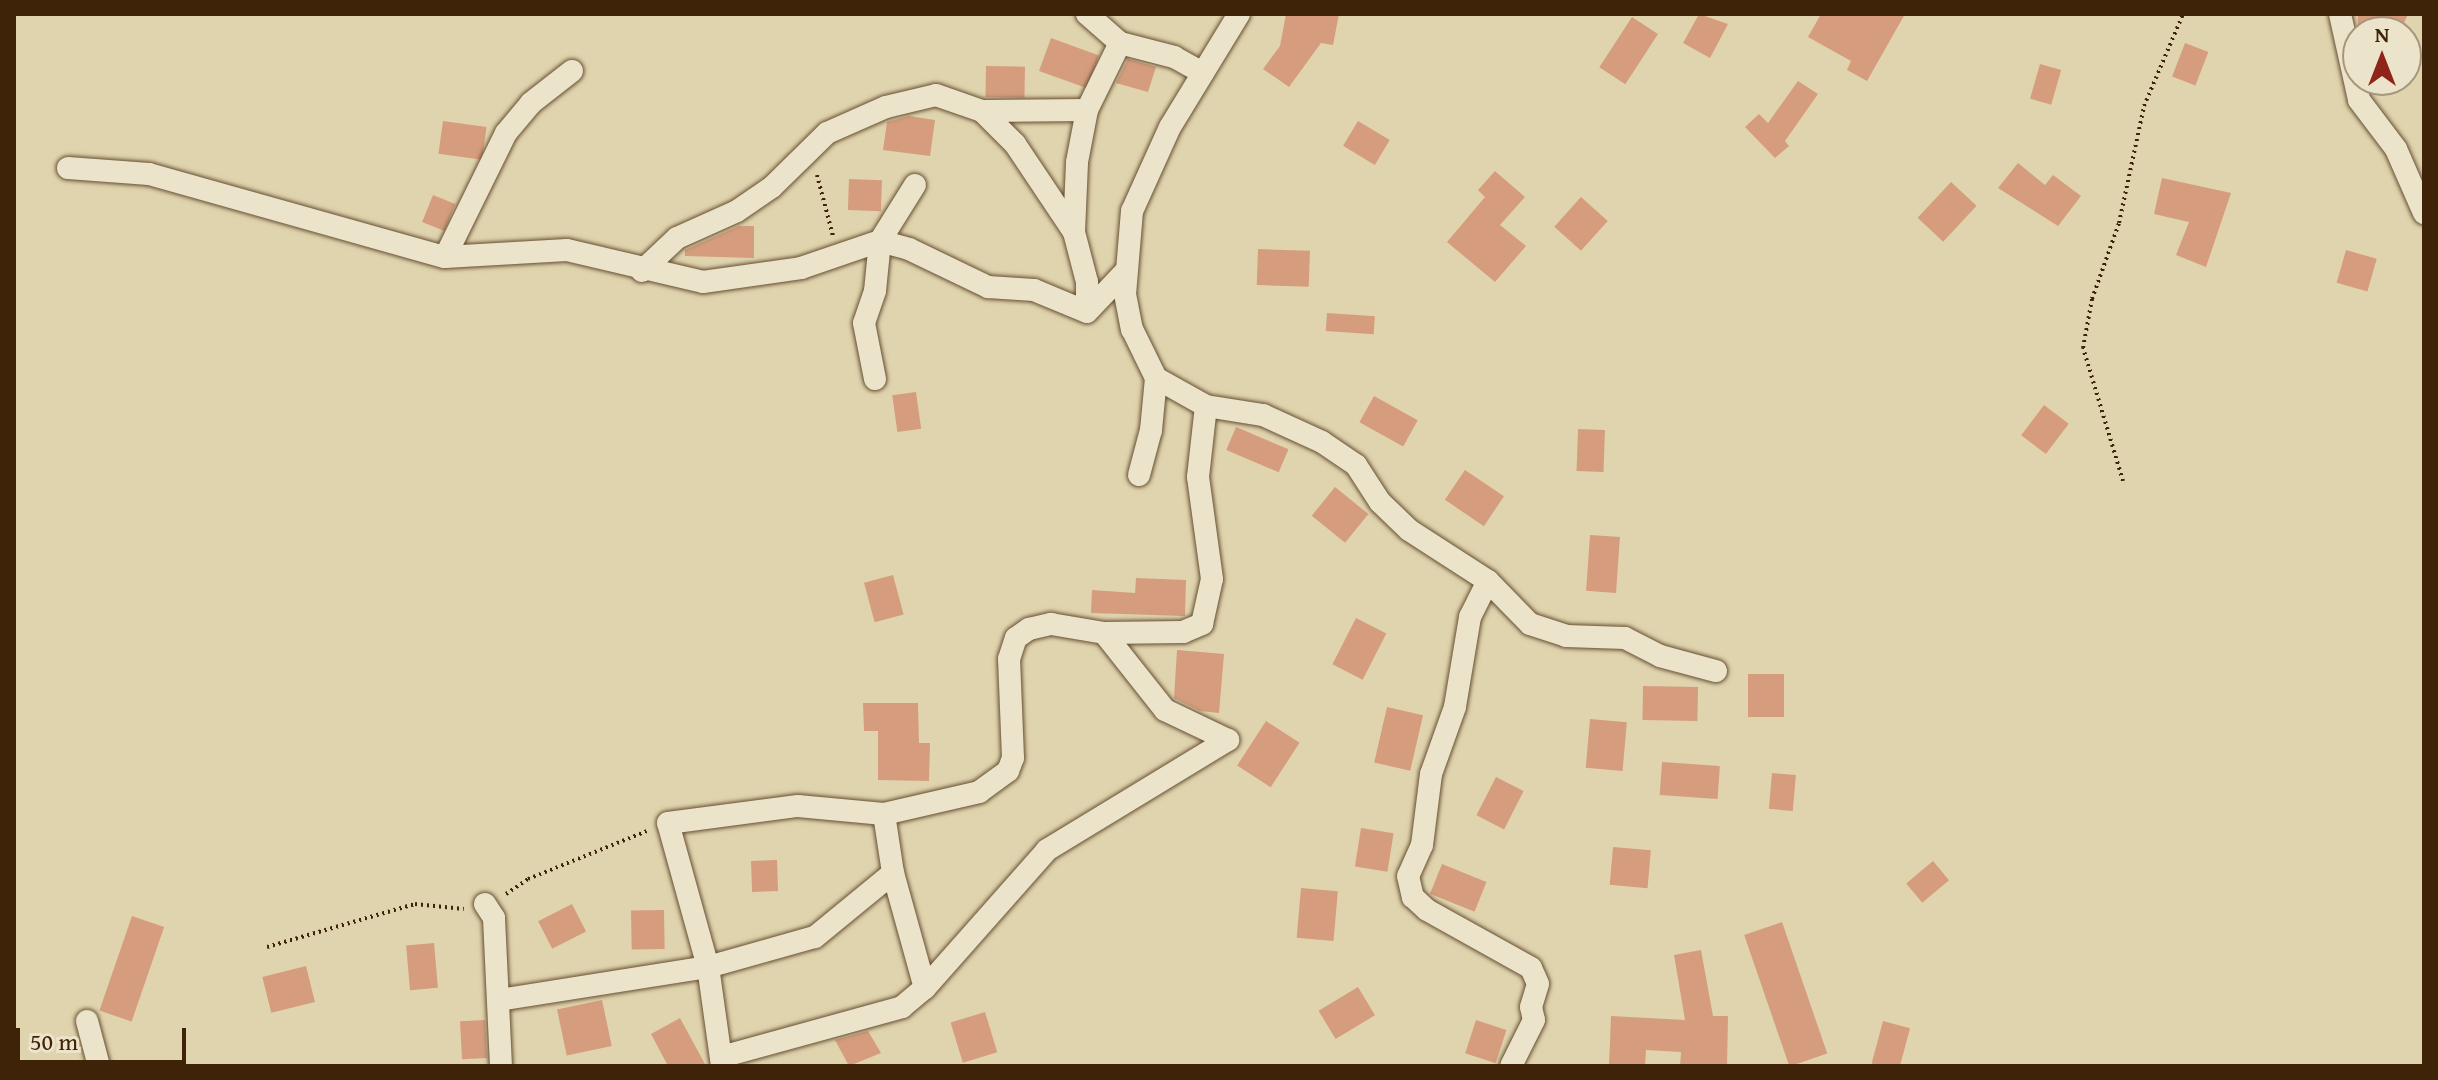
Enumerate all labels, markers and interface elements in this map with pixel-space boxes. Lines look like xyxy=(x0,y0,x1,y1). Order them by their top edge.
north arrow xyxy=(2342,16,2422,96)
text: N xyxy=(2375,18,2389,50)
scale bar xyxy=(20,1012,190,1062)
text: 50 m xyxy=(30,1024,78,1059)

